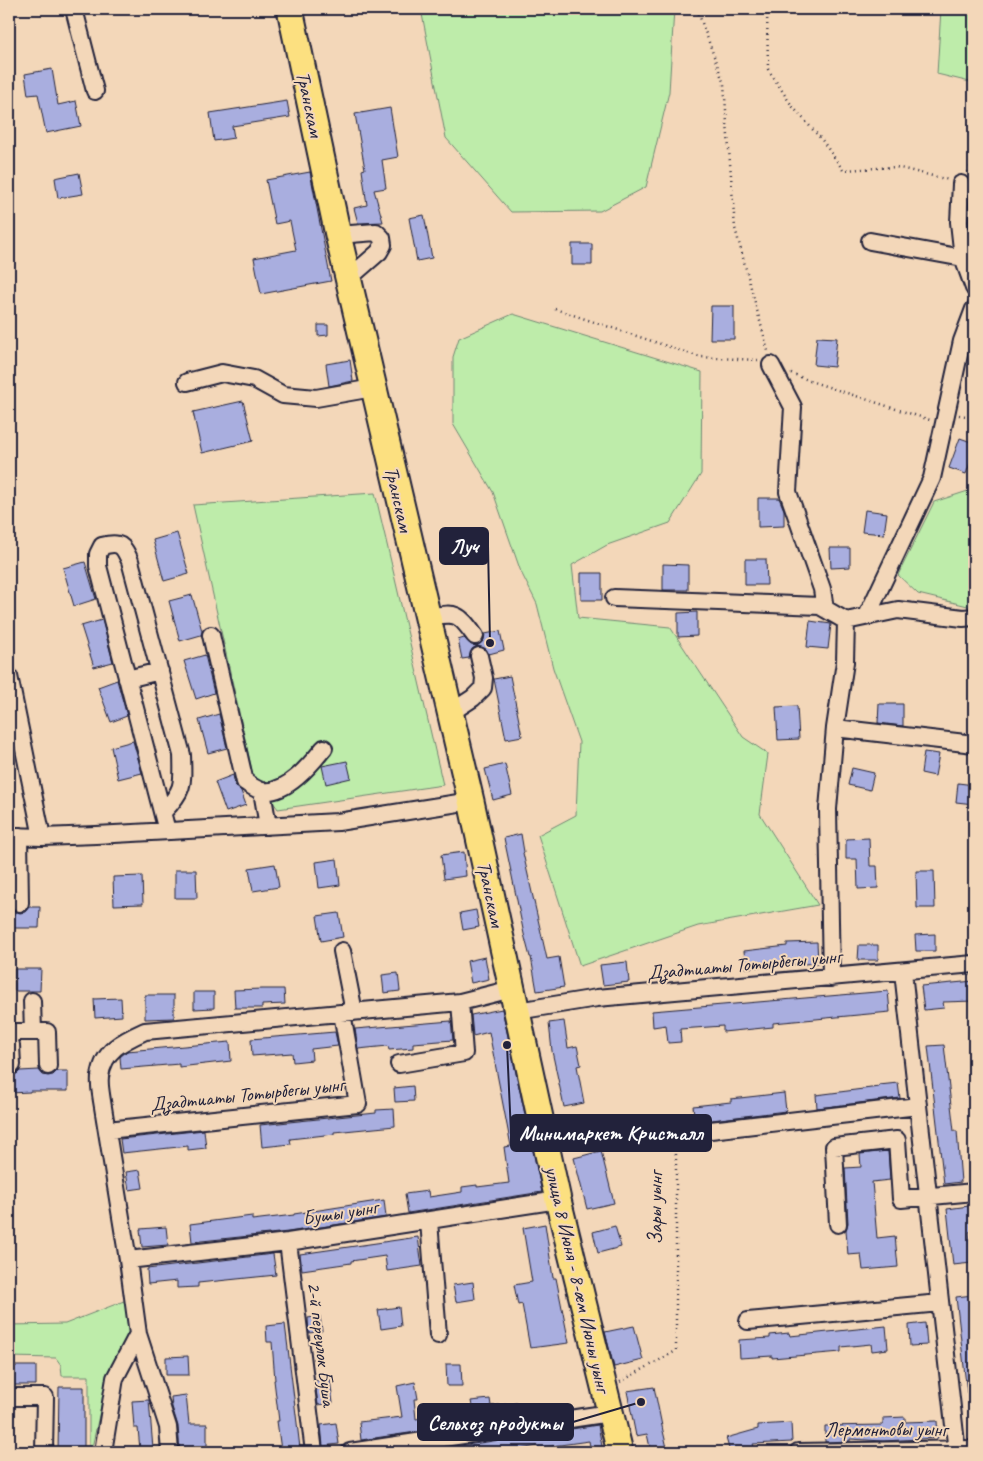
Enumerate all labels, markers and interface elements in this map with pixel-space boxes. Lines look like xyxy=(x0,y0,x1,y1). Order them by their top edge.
street label: Транскам xyxy=(290,69,329,140)
street label: Транскам xyxy=(379,464,418,536)
callout: Луч xyxy=(440,528,488,564)
text: Луч xyxy=(450,533,481,559)
street label: Транскам xyxy=(471,859,510,930)
street label: Дзадтиаты Тотырбегы уынг xyxy=(646,943,846,986)
street label: Дзадтиаты Тотырбегы уынг xyxy=(149,1072,349,1118)
callout: Минимаркет Кристалл xyxy=(511,1115,711,1151)
text: Минимаркет Кристалл xyxy=(519,1120,705,1146)
street label: улица 8 Июня - 8-ӕм Июны уынг xyxy=(539,1163,616,1398)
street label: Зары уынг xyxy=(643,1168,668,1245)
street label: Бушы уынг xyxy=(301,1194,383,1231)
street label: 2-й переулок Буша xyxy=(301,1281,342,1409)
callout: Сельхоз продукты xyxy=(418,1404,573,1440)
text: Сельхоз продукты xyxy=(428,1410,565,1437)
street label: Лермонтовы уынг xyxy=(825,1417,951,1442)

